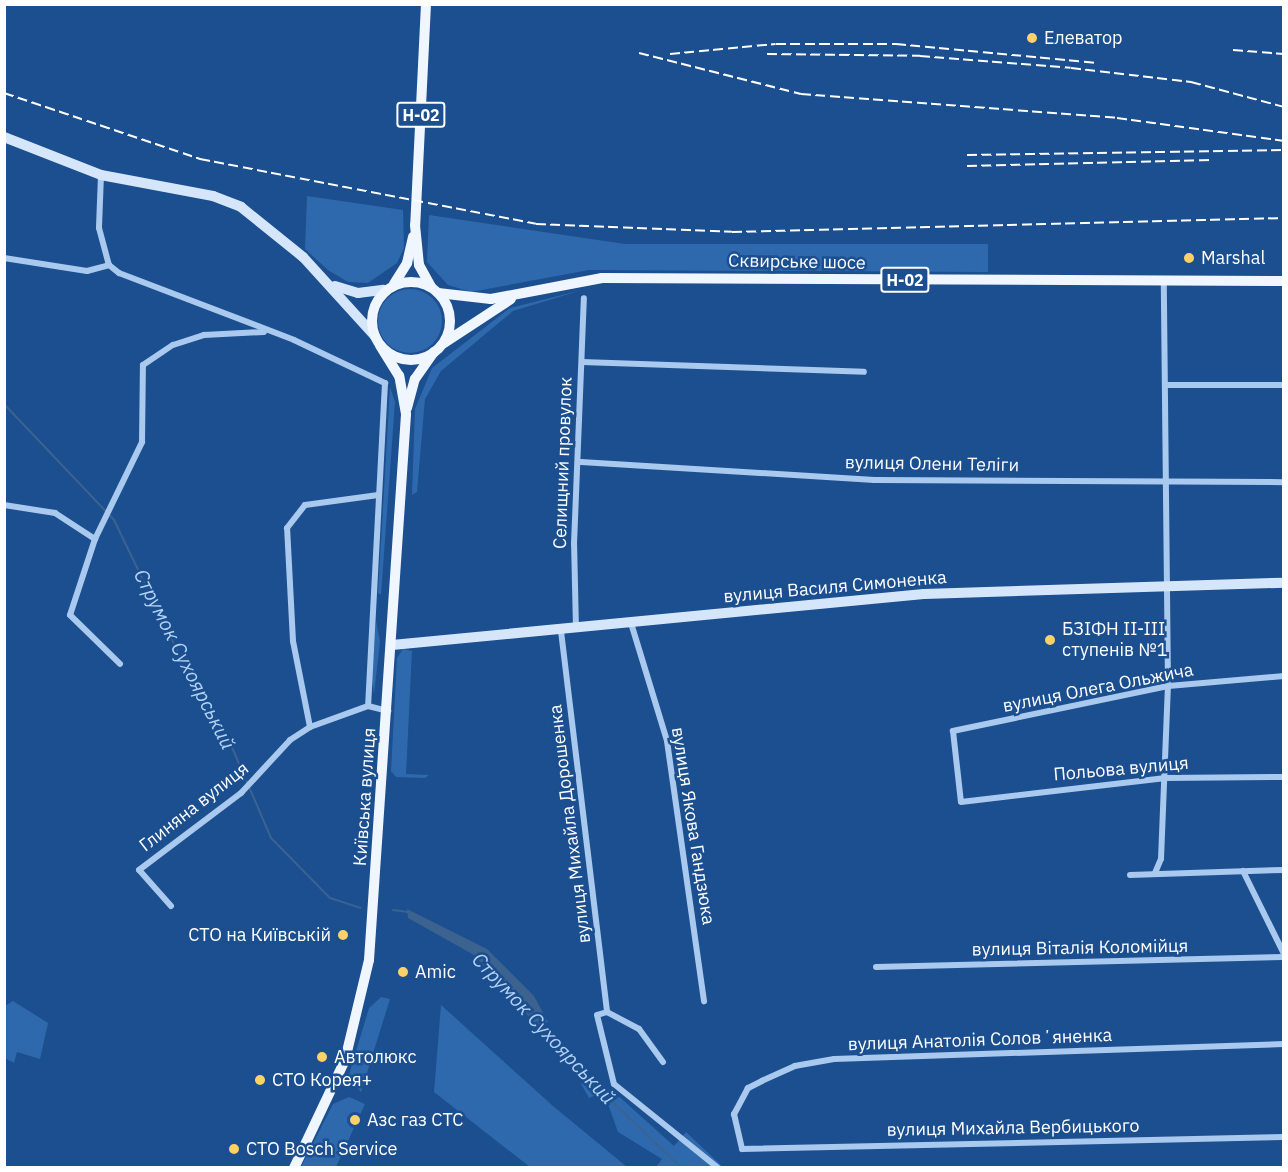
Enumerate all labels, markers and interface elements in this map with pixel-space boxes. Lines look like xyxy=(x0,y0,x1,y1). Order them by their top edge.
place label: Елеватор xyxy=(1044,27,1123,49)
marker: Елеватор xyxy=(1025,31,1039,45)
road number: Н-02 xyxy=(396,102,446,128)
place label: Marshal xyxy=(1201,247,1265,269)
street label: Сквирське шосе xyxy=(728,250,866,274)
marker: Marshal xyxy=(1182,251,1196,265)
road number: Н-02 xyxy=(880,267,930,293)
street label: Селищний провулок xyxy=(549,377,577,549)
street label: вулиця Олени Теліги xyxy=(845,452,1019,476)
water label: Струмок Сухоярський xyxy=(129,565,241,753)
street label: вулиця Василя Симоненка xyxy=(723,566,947,608)
place label: БЗІФН ІІ-ІІІ ступенів №1 xyxy=(1062,619,1168,662)
marker: БЗІФН ІІ-ІІІ ступенів №1 xyxy=(1043,633,1057,647)
street label: вулиця Олега Ольжича xyxy=(1001,659,1195,717)
street label: вулиця Михайла Дорошенка xyxy=(545,703,595,945)
street label: вулиця Якова Гандзюка xyxy=(667,726,719,926)
street label: Київська вулиця xyxy=(349,727,381,867)
street label: Польова вулиця xyxy=(1052,752,1190,786)
street label: Глиняна вулиця xyxy=(135,758,253,856)
place label: СТО на Київській xyxy=(188,924,331,946)
marker: СТО на Київській xyxy=(336,928,350,942)
street label: вулиця Віталія Коломійця xyxy=(972,935,1188,961)
water label: Струмок Сухоярський xyxy=(467,947,621,1109)
place label: Amic xyxy=(415,961,456,983)
marker: Amic xyxy=(396,965,410,979)
street label: вулиця Анатолія Соловʼяненка xyxy=(847,1025,1113,1055)
place label: Автолюкс xyxy=(334,1046,417,1068)
marker: Автолюкс xyxy=(315,1050,329,1064)
place label: СТО Корея+ xyxy=(272,1069,372,1091)
marker: СТО Корея+ xyxy=(253,1073,267,1087)
place label: Азс газ СТС xyxy=(367,1109,463,1131)
marker: Азс газ СТС xyxy=(348,1113,362,1127)
street label: вулиця Михайла Вербицького xyxy=(886,1115,1140,1141)
place label: СТО Bosch Service xyxy=(246,1138,397,1160)
marker: СТО Bosch Service xyxy=(227,1142,241,1156)

